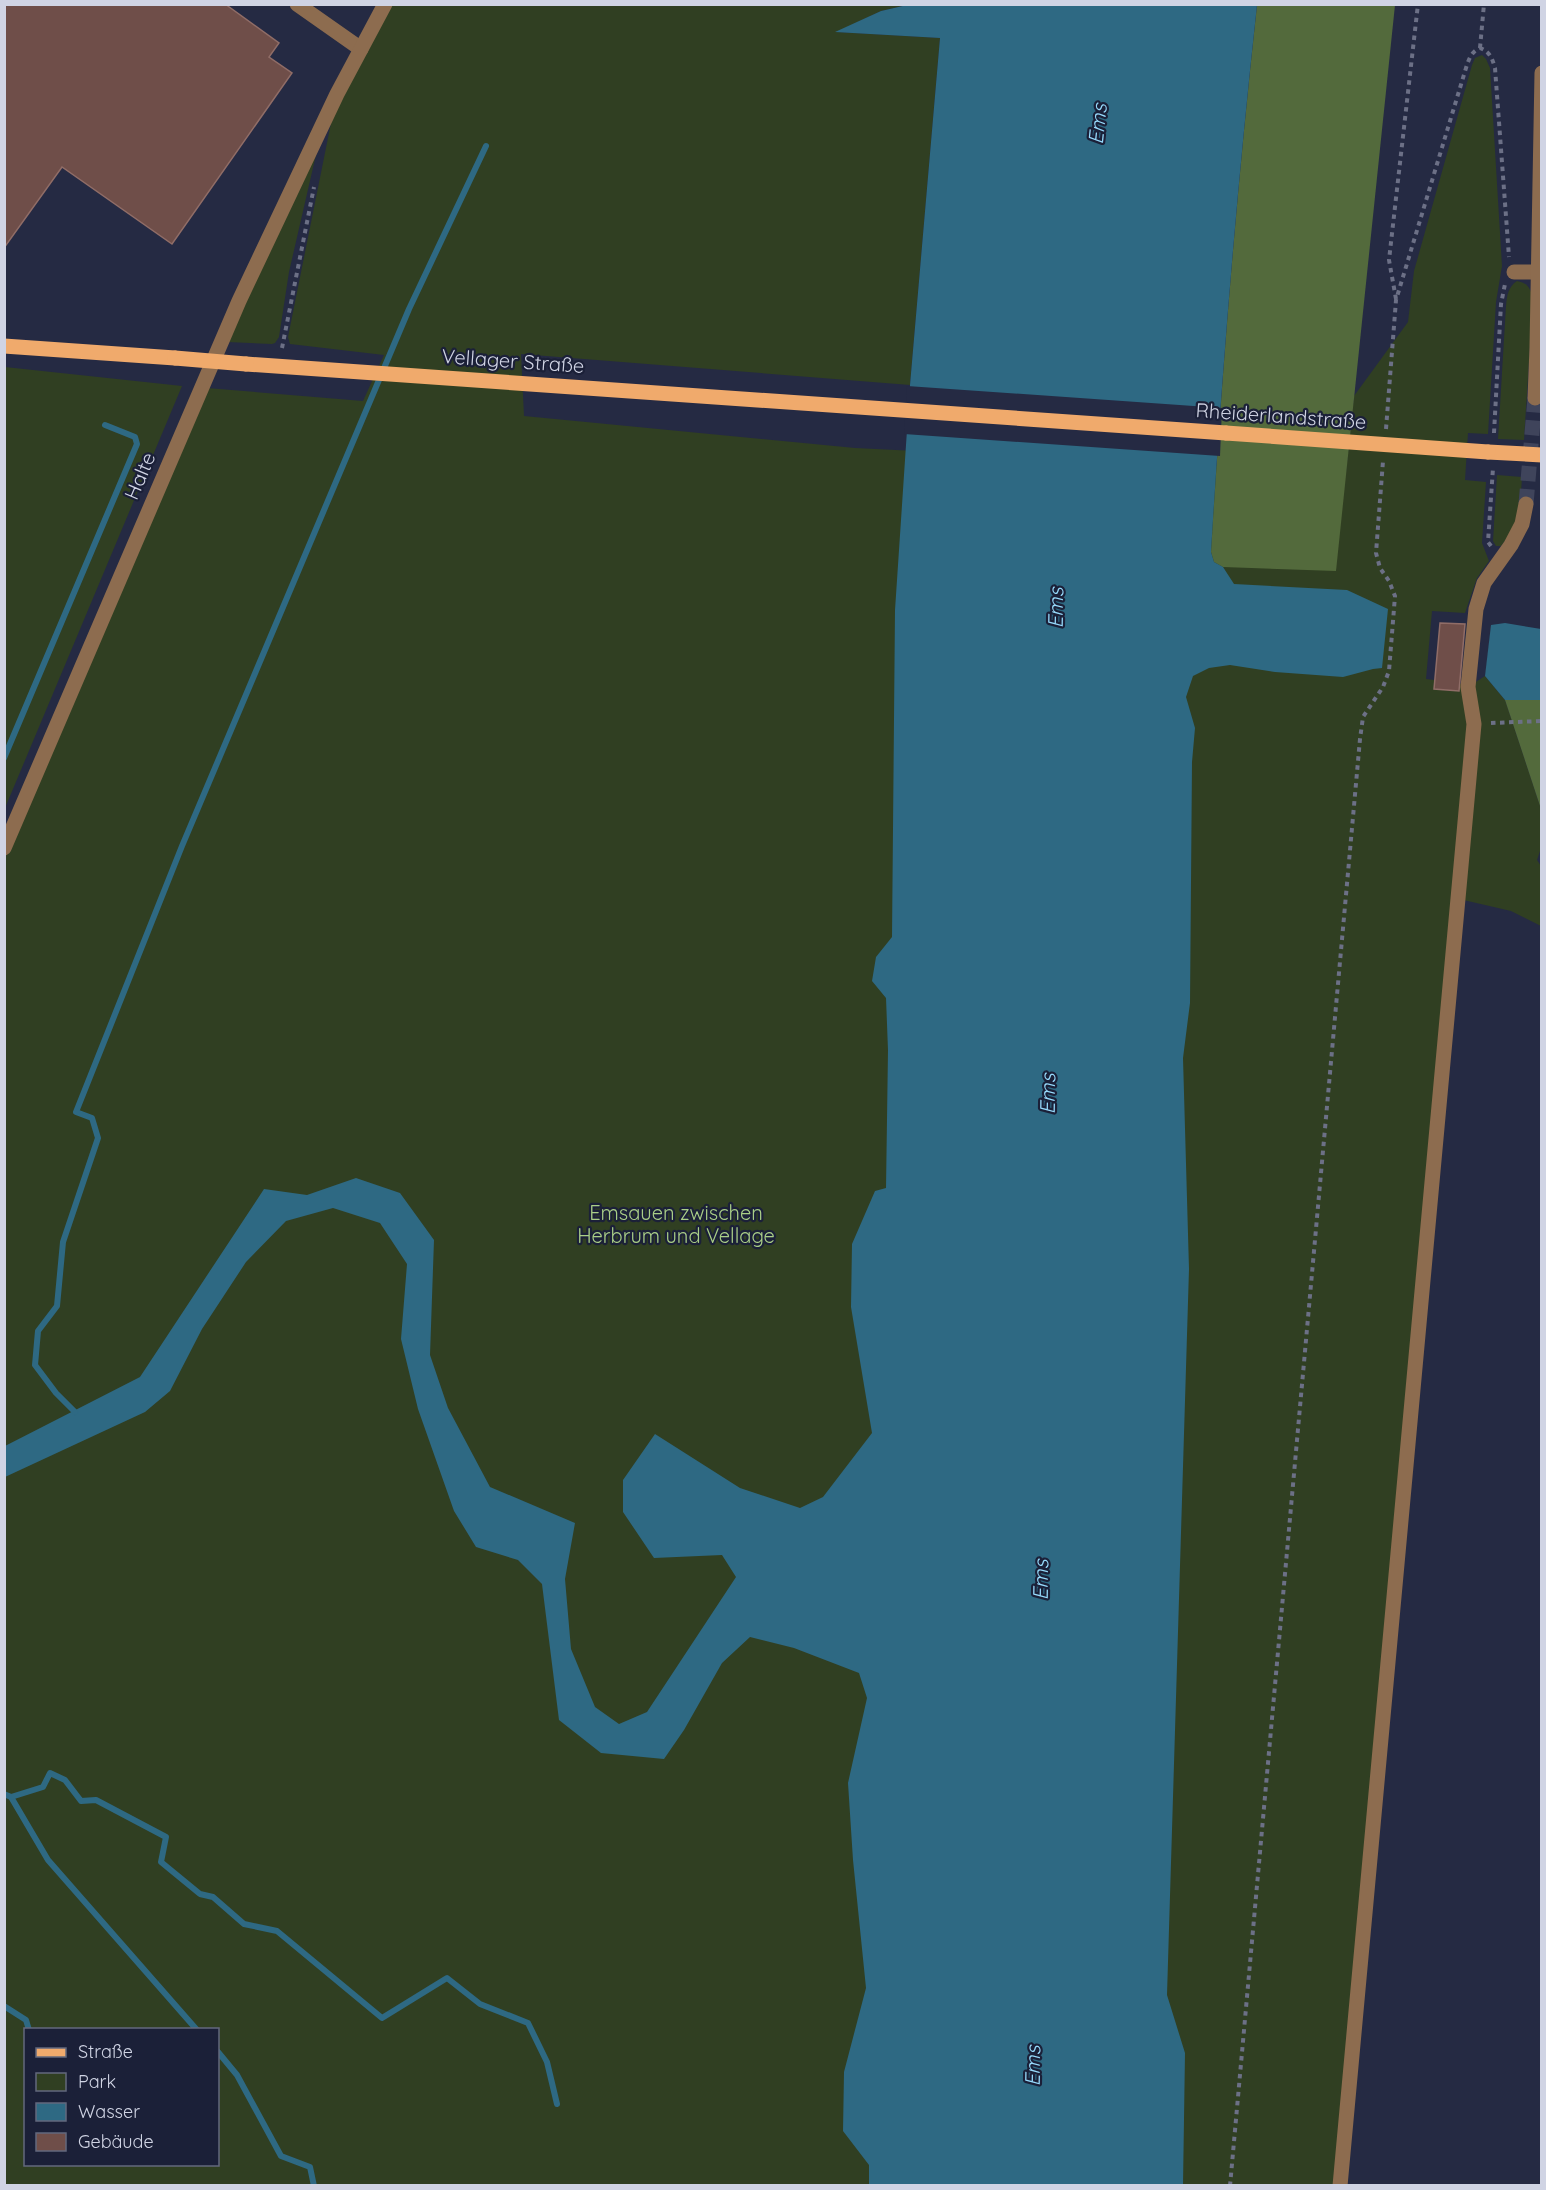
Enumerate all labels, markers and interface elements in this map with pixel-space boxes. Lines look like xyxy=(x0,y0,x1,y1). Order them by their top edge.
water label: Ems xyxy=(1082,101,1112,146)
street label: Vellager Straße xyxy=(441,343,585,378)
street label: Rheiderlandstraße xyxy=(1195,397,1367,434)
street label: Halte xyxy=(118,448,161,503)
water label: Ems xyxy=(1042,586,1068,629)
water label: Ems xyxy=(1034,1072,1060,1115)
park label: Emsauen zwischen Herbrum und Vellage xyxy=(577,1200,775,1248)
water label: Ems xyxy=(1027,1558,1053,1601)
legend xyxy=(24,2028,219,2166)
text: Straße xyxy=(78,2040,133,2063)
water label: Ems xyxy=(1019,2044,1045,2087)
text: Park xyxy=(78,2070,116,2093)
text: Wasser xyxy=(78,2100,140,2123)
text: Gebäude xyxy=(78,2130,154,2153)

